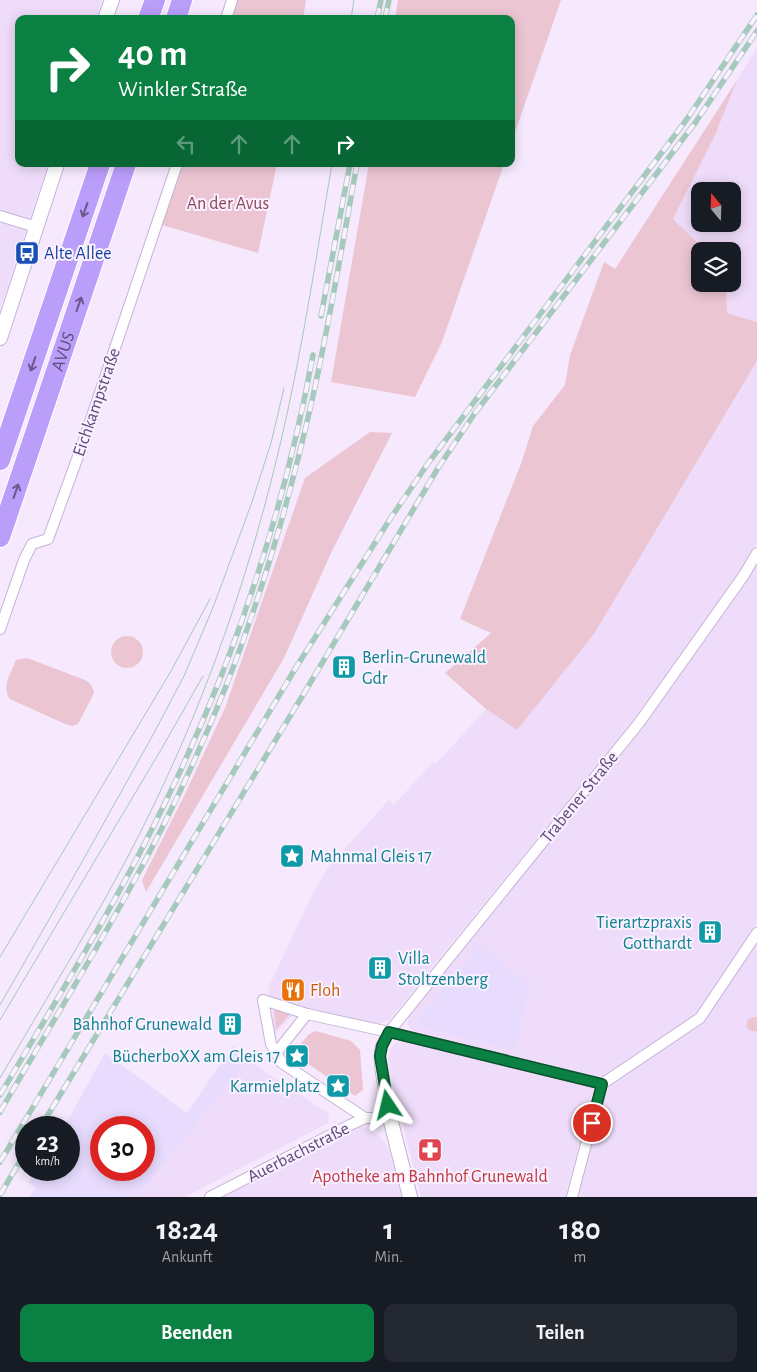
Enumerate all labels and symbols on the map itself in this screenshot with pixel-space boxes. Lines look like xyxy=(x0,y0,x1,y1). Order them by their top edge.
north arrow xyxy=(691,182,741,232)
park label: An der Avus xyxy=(187,195,269,213)
one-way arrow xyxy=(79,202,89,218)
bus stop icon: Alte Allee xyxy=(14,240,40,266)
place label: Alte Allee xyxy=(44,245,112,263)
one-way arrow xyxy=(75,297,84,312)
street label: AVUS xyxy=(49,330,79,373)
street label: Eichkampstraße xyxy=(70,346,124,459)
one-way arrow xyxy=(27,356,37,372)
one-way arrow xyxy=(11,484,21,500)
place label: Berlin-Grunewald Gdr xyxy=(362,649,486,688)
building icon: Berlin-Grunewald Gdr xyxy=(331,654,357,680)
street label: Trabener Straße xyxy=(538,748,622,847)
place icon: Mahnmal Gleis 17 xyxy=(279,843,305,869)
place label: Mahnmal Gleis 17 xyxy=(310,848,432,866)
place label: Tierartzpraxis Gotthardt xyxy=(596,914,692,953)
building icon: Tierartzpraxis Gotthardt xyxy=(697,919,723,945)
place label: Villa Stoltzenberg xyxy=(398,950,488,989)
building icon: Villa Stoltzenberg xyxy=(367,955,393,981)
restaurant icon: Floh xyxy=(280,977,306,1003)
place label: Floh xyxy=(310,982,340,1000)
building icon: Bahnhof Grunewald xyxy=(217,1011,243,1037)
place label: Bahnhof Grunewald xyxy=(73,1016,212,1034)
place icon: BücherboXX am Gleis 17 xyxy=(284,1043,310,1069)
place label: BücherboXX am Gleis 17 xyxy=(112,1048,280,1066)
place icon: Karmielplatz xyxy=(325,1073,351,1099)
place label: Karmielplatz xyxy=(230,1078,320,1096)
position arrow xyxy=(361,1078,413,1130)
pin xyxy=(571,1102,613,1144)
speed limit sign: 30 xyxy=(90,1116,155,1181)
street label: Auerbachstraße xyxy=(245,1119,352,1186)
pharmacy icon: Apotheke am Bahnhof Grunewald xyxy=(417,1137,443,1163)
place label: Apotheke am Bahnhof Grunewald xyxy=(312,1168,548,1186)

